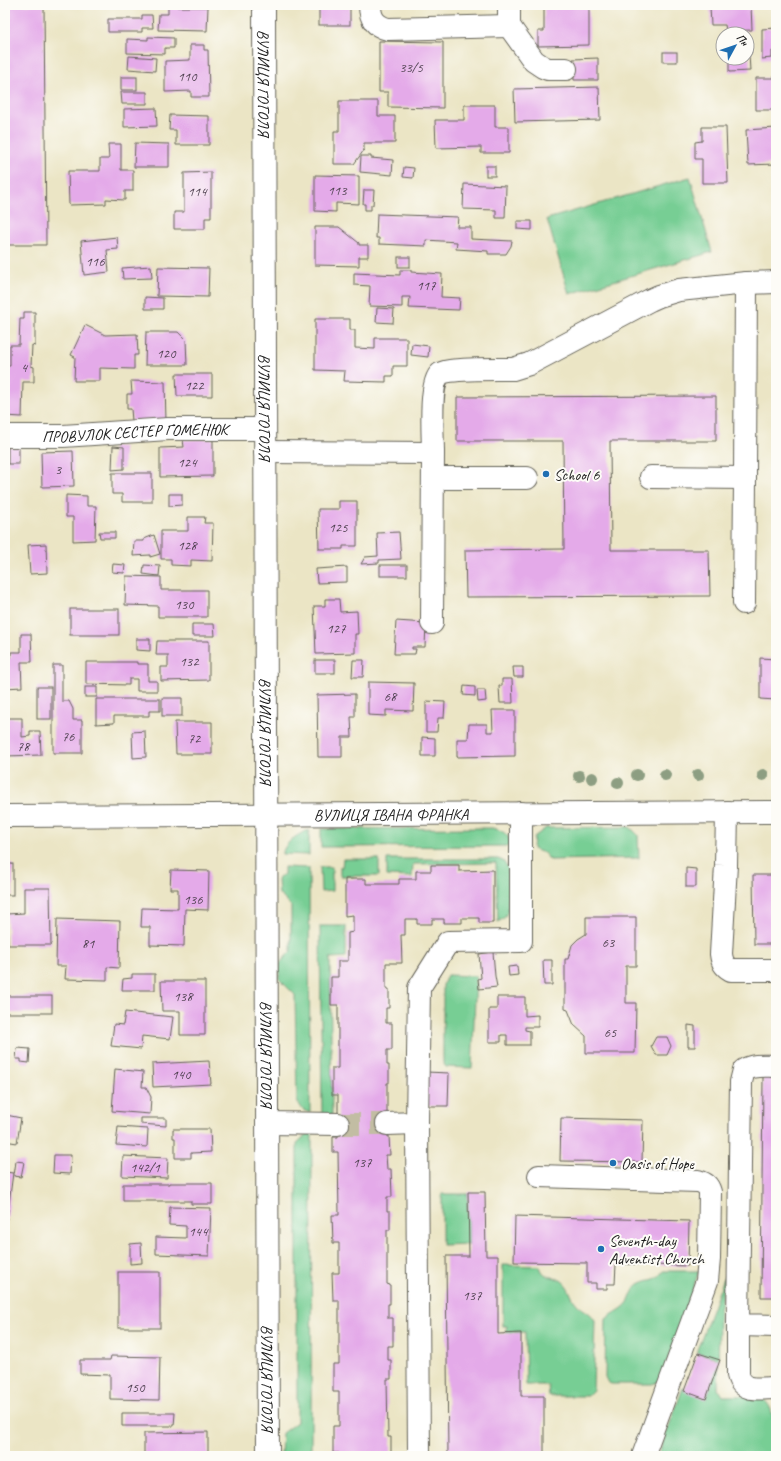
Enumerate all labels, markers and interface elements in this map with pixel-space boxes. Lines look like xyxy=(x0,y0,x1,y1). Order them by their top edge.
north arrow xyxy=(715,26,755,66)
street label: ВУЛИЦЯ ГОГОЛЯ xyxy=(253,30,273,139)
text: Пн xyxy=(734,31,752,49)
house number: 33/5 xyxy=(399,59,423,76)
house number: 110 xyxy=(178,68,198,85)
house number: 113 xyxy=(328,182,348,199)
house number: 114 xyxy=(188,183,208,200)
house number: 116 xyxy=(86,253,105,270)
house number: 117 xyxy=(417,277,436,294)
house number: 120 xyxy=(157,345,177,362)
street label: ВУЛИЦЯ ГОГОЛЯ xyxy=(254,354,274,463)
house number: 4 xyxy=(21,359,29,376)
house number: 122 xyxy=(185,377,205,394)
street label: ПРОВУЛОК СЕСТЕР ГОМЕНЮК xyxy=(42,420,231,447)
house number: 124 xyxy=(178,454,198,471)
house number: 3 xyxy=(55,461,63,478)
place label: School 6 xyxy=(554,465,600,485)
marker: School 6 xyxy=(541,469,551,479)
house number: 125 xyxy=(329,519,348,536)
house number: 128 xyxy=(178,537,198,554)
house number: 130 xyxy=(175,596,195,613)
house number: 127 xyxy=(327,620,346,637)
house number: 132 xyxy=(180,653,200,670)
street label: ВУЛИЦЯ ГОГОЛЯ xyxy=(255,678,275,787)
house number: 68 xyxy=(384,688,398,705)
house number: 76 xyxy=(62,728,75,745)
house number: 72 xyxy=(188,730,202,747)
house number: 78 xyxy=(17,738,31,755)
street label: ВУЛИЦЯ ІВАНА ФРАНКА xyxy=(314,805,469,825)
house number: 136 xyxy=(184,891,203,908)
house number: 63 xyxy=(602,934,616,951)
house number: 81 xyxy=(82,935,95,952)
house number: 138 xyxy=(174,988,194,1005)
street label: ВУЛИЦЯ ГОГОЛЯ xyxy=(256,1001,276,1110)
house number: 65 xyxy=(604,1024,617,1041)
house number: 140 xyxy=(172,1066,192,1083)
house number: 137 xyxy=(353,1154,372,1171)
place label: Oasis of Hope xyxy=(621,1154,696,1174)
marker: Oasis of Hope xyxy=(608,1158,618,1168)
house number: 142/1 xyxy=(130,1159,161,1176)
house number: 144 xyxy=(189,1223,209,1240)
place label: Seventh-day Adventist Church xyxy=(609,1231,706,1269)
marker: Seventh-day Adventist Church xyxy=(596,1244,606,1254)
house number: 137 xyxy=(463,1287,482,1304)
street label: ВУЛИЦЯ ГОГОЛЯ xyxy=(257,1325,277,1434)
house number: 150 xyxy=(126,1379,146,1396)

